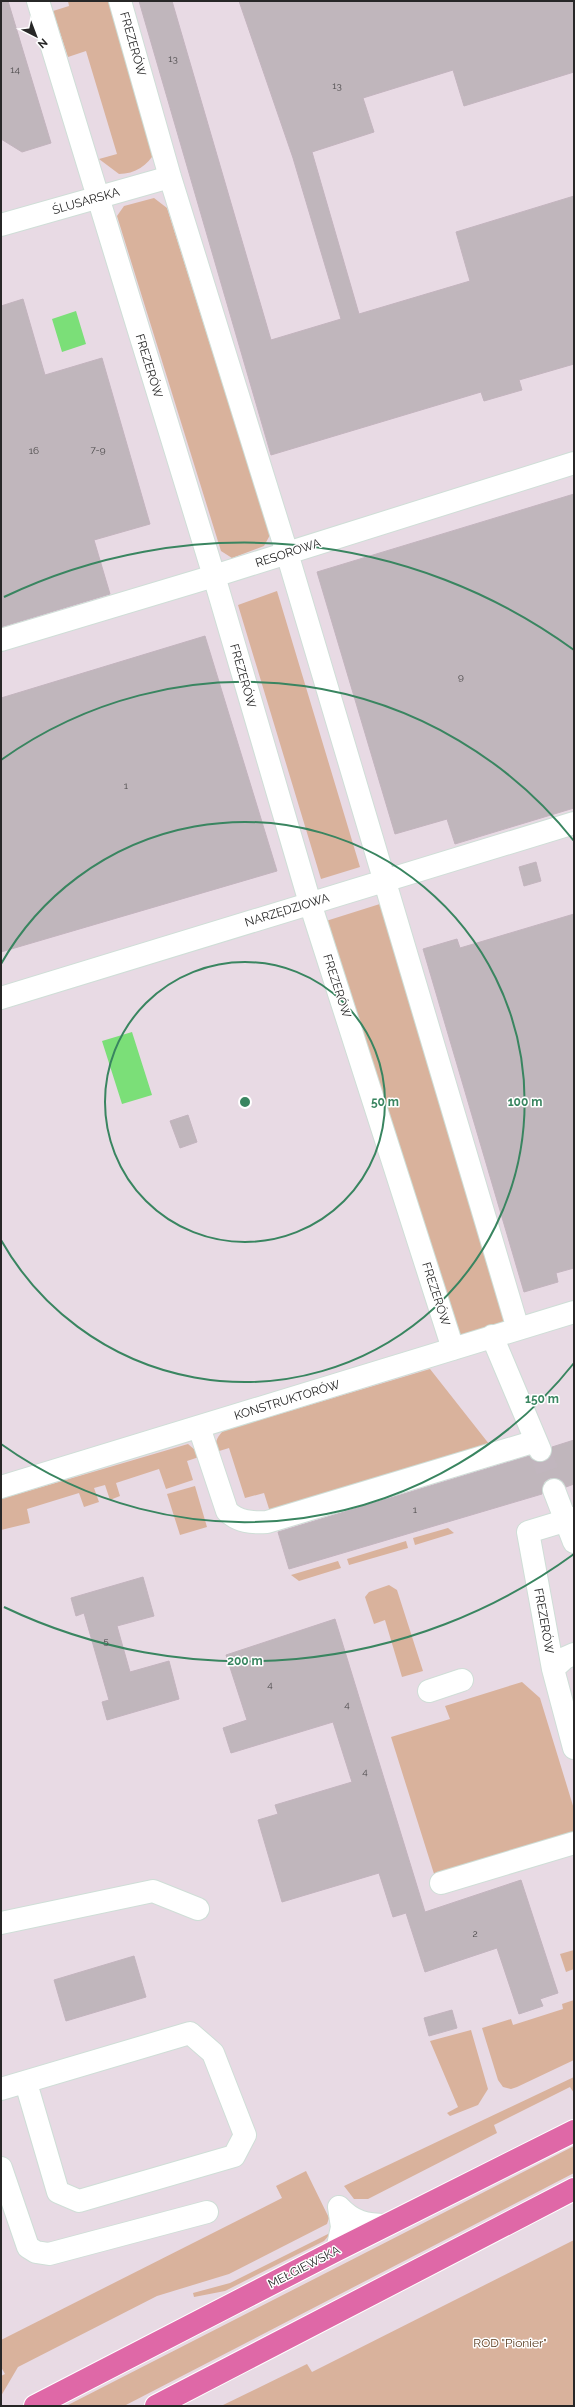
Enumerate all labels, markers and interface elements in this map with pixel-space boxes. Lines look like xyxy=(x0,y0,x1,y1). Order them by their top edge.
street label: FREZERÓW xyxy=(117,10,149,78)
north arrow xyxy=(16,16,56,56)
text: N xyxy=(35,35,50,51)
house number: 13 xyxy=(168,53,178,64)
house number: 14 xyxy=(10,64,20,75)
house number: 13 xyxy=(332,80,342,91)
street label: ŚLUSARSKA xyxy=(51,185,121,217)
street label: FREZERÓW xyxy=(133,332,165,400)
house number: 7-9 xyxy=(90,444,106,455)
house number: 16 xyxy=(29,445,39,456)
street label: RESOROWA xyxy=(254,536,322,570)
street label: FREZERÓW xyxy=(227,642,259,710)
house number: 9 xyxy=(458,671,464,682)
house number: 1 xyxy=(124,780,129,791)
street label: NARZĘDZIOWA xyxy=(243,890,331,930)
street label: FREZERÓW xyxy=(320,952,354,1020)
centre of rings xyxy=(238,1095,252,1109)
text: 50 m xyxy=(371,1095,399,1109)
text: 100 m xyxy=(508,1095,542,1109)
street label: FREZERÓW xyxy=(419,1260,453,1328)
street label: KONSTRUKTORÓW xyxy=(232,1377,342,1423)
text: 150 m xyxy=(525,1392,559,1406)
house number: 1 xyxy=(413,1504,418,1515)
street label: FREZERÓW xyxy=(531,1587,557,1655)
house number: 5 xyxy=(103,1635,109,1646)
text: 200 m xyxy=(227,1654,263,1668)
house number: 4 xyxy=(267,1679,273,1690)
house number: 4 xyxy=(344,1699,350,1710)
house number: 4 xyxy=(362,1766,368,1777)
house number: 2 xyxy=(472,1928,478,1939)
street label: MEŁGIEWSKA xyxy=(266,2243,342,2291)
park label: ROD "Pionier" xyxy=(473,2336,547,2350)

